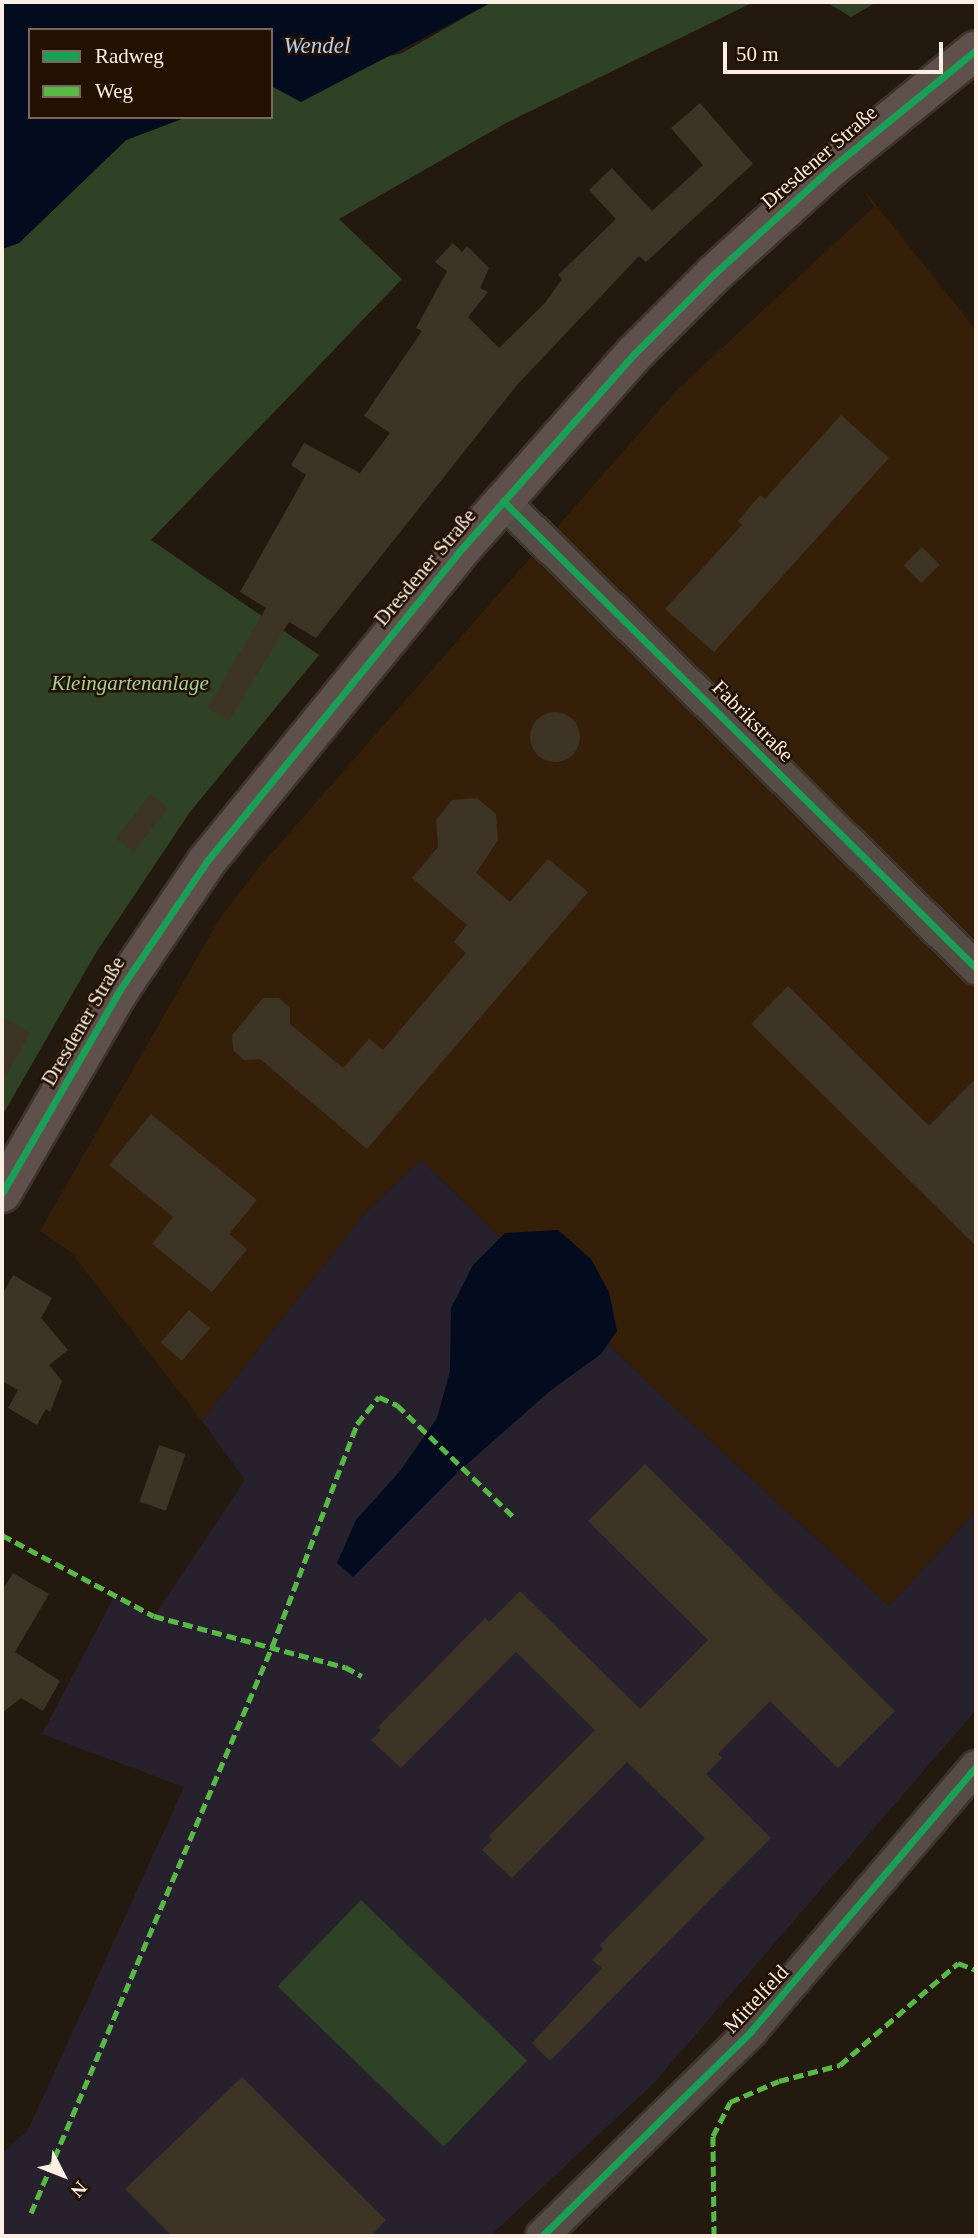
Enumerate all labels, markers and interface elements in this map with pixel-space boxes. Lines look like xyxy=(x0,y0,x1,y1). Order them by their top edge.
legend xyxy=(28,28,273,119)
scale bar xyxy=(726,28,946,72)
water label: Wendel xyxy=(284,32,350,60)
text: 50 m xyxy=(736,42,779,66)
text: Radweg xyxy=(95,44,164,68)
text: Weg xyxy=(95,79,133,103)
street label: Dresdener Straße xyxy=(756,100,882,214)
street label: Dresdener Straße xyxy=(369,503,481,631)
park label: Kleingartenanlage xyxy=(51,670,209,696)
street label: Fabrikstraße xyxy=(707,675,799,767)
street label: Dresdener Straße xyxy=(36,952,130,1090)
street label: Mittelfeld xyxy=(718,1960,794,2038)
north arrow xyxy=(28,2140,98,2210)
text: N xyxy=(67,2177,91,2202)

